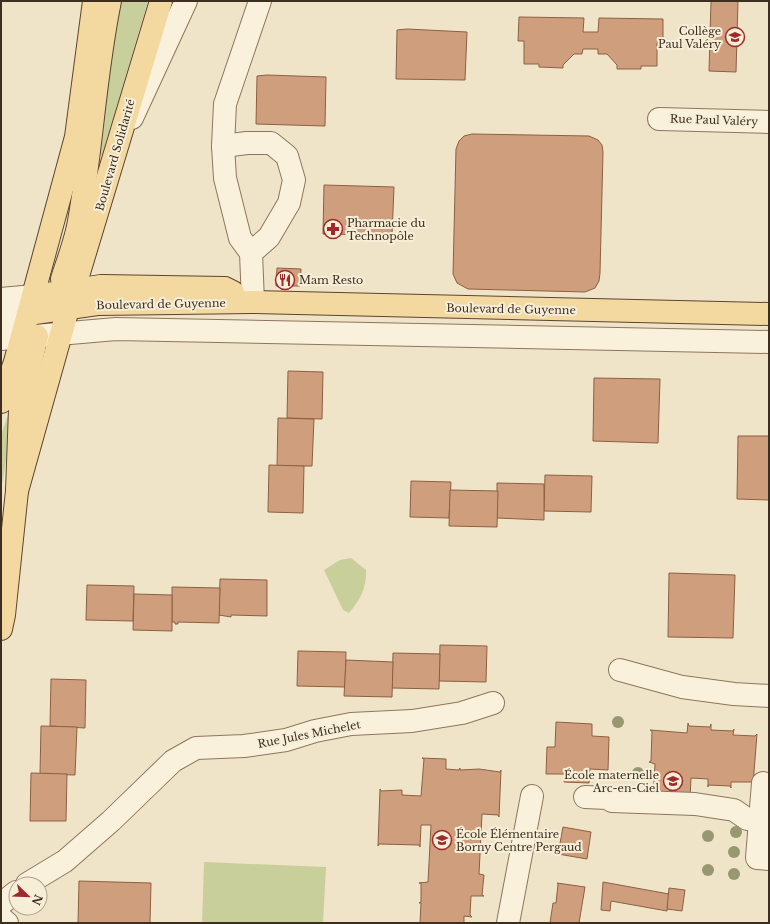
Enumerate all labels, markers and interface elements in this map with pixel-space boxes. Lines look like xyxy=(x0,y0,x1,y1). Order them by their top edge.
place label: Collège Paul Valéry xyxy=(658,24,721,51)
school or university icon: Collège Paul Valéry xyxy=(724,26,746,48)
street label: Boulevard Solidarité xyxy=(92,97,138,213)
street label: Rue Paul Valéry xyxy=(670,111,758,129)
place label: Pharmacie du Technopôle xyxy=(347,216,426,243)
pharmacy icon: Pharmacie du Technopôle xyxy=(322,218,344,240)
restaurant icon: Mam Resto xyxy=(274,269,296,291)
place label: Mam Resto xyxy=(299,273,363,287)
street label: Boulevard de Guyenne xyxy=(96,296,226,312)
street label: Boulevard de Guyenne xyxy=(446,301,576,317)
street label: Rue Jules Michelet xyxy=(256,717,362,751)
place label: École maternelle Arc-en-Ciel xyxy=(564,768,659,795)
school or university icon: École maternelle Arc-en-Ciel xyxy=(662,770,684,792)
place label: École Élémentaire Borny Centre Pergaud xyxy=(456,827,582,854)
school or university icon: École Élémentaire Borny Centre Pergaud xyxy=(431,829,453,851)
north arrow xyxy=(8,876,48,916)
text: N xyxy=(28,892,46,908)

